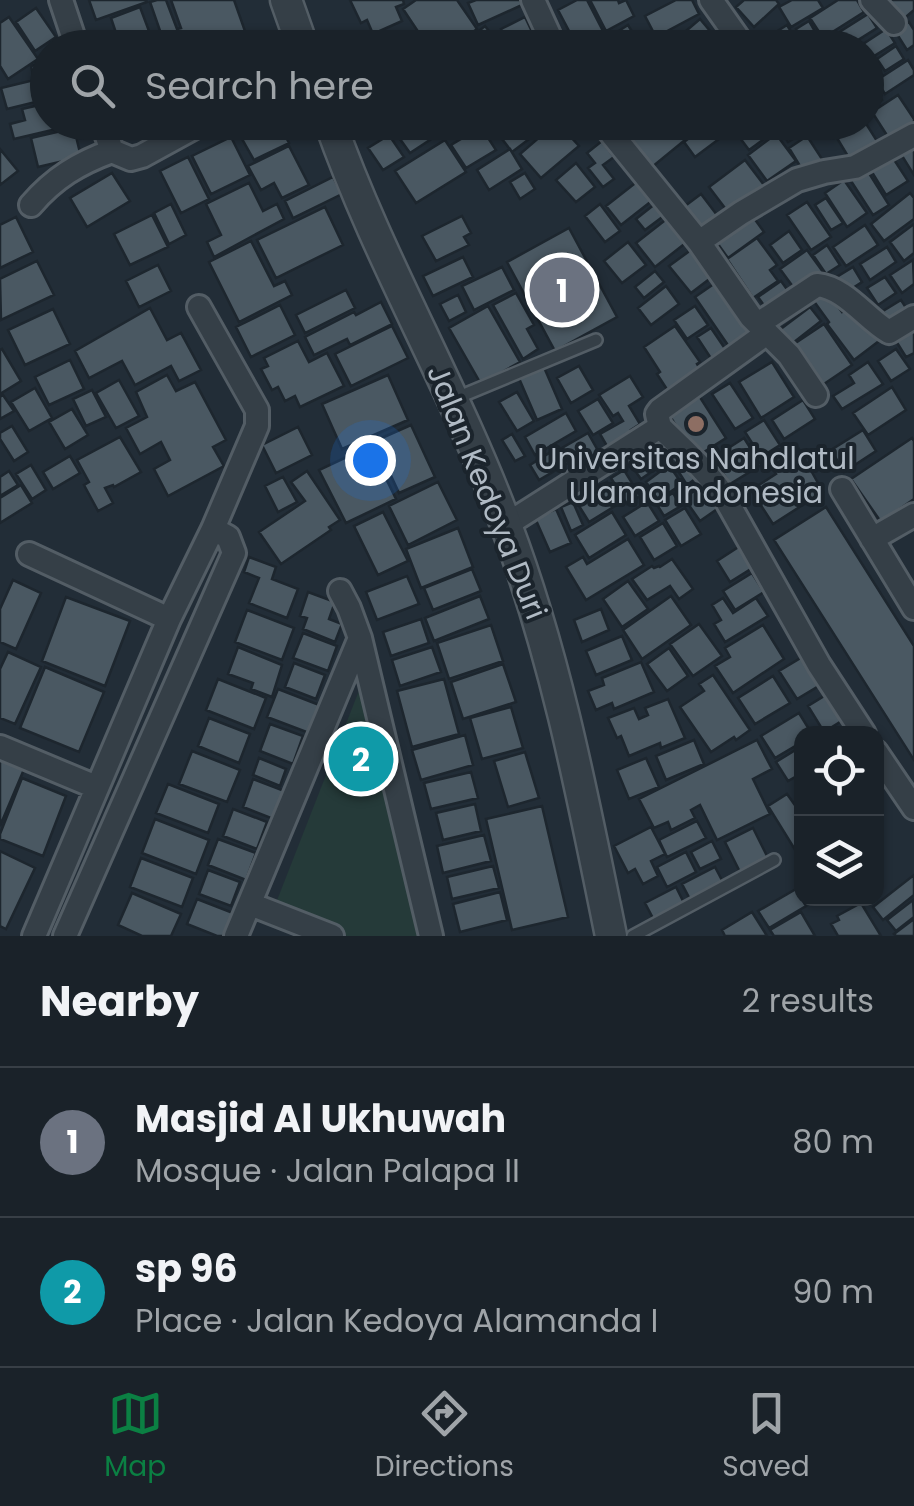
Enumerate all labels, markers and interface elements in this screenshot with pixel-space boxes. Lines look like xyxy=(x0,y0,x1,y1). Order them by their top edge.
search box xyxy=(30,30,884,140)
icon: search xyxy=(65,58,120,113)
text: Search here xyxy=(145,59,374,112)
pin: 1 xyxy=(530,252,594,328)
street label: Jalan Kedoya Duri xyxy=(416,358,558,626)
marker: Universitas Nahdlatul Ulama Indonesia xyxy=(685,413,707,435)
your location xyxy=(345,435,396,486)
place label: Universitas Nahdlatul Ulama Indonesia xyxy=(537,437,855,514)
pin: 2 xyxy=(328,722,394,796)
map controls xyxy=(794,726,884,906)
button: locate xyxy=(794,726,884,816)
button: layers xyxy=(794,816,884,906)
text: Nearby xyxy=(40,972,199,1031)
text: 2 results xyxy=(742,978,874,1023)
text: Masjid Al Ukhuwah xyxy=(135,1092,506,1145)
text: 1 xyxy=(66,1119,79,1164)
text: 80 m xyxy=(792,1119,874,1164)
text: Mosque · Jalan Palapa II xyxy=(135,1148,520,1193)
text: sp 96 xyxy=(135,1242,238,1295)
text: 2 xyxy=(63,1269,82,1314)
text: 90 m xyxy=(792,1269,874,1314)
text: Place · Jalan Kedoya Alamanda I xyxy=(135,1298,658,1343)
tab: Map xyxy=(104,1386,166,1488)
tab: Directions xyxy=(375,1386,514,1488)
tab: Saved xyxy=(722,1386,810,1488)

